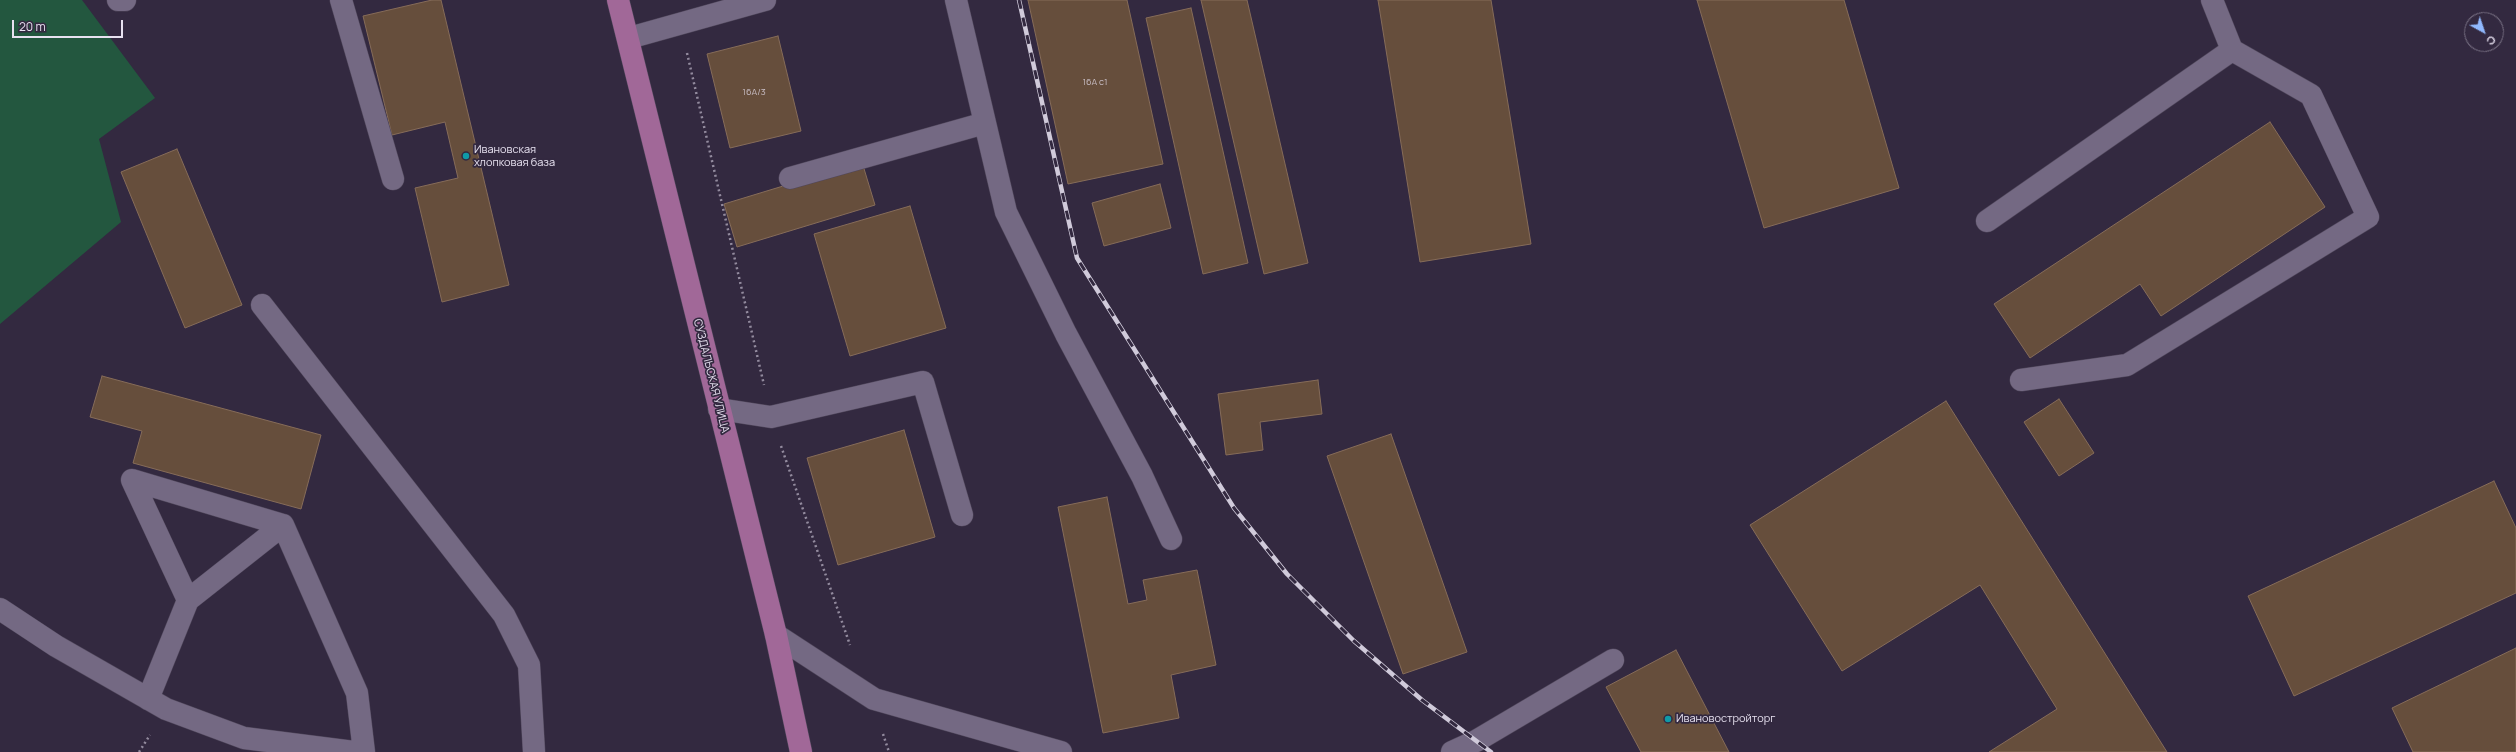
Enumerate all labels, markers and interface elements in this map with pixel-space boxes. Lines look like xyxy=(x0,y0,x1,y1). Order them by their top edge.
scale bar xyxy=(14,12,125,38)
north arrow xyxy=(2464,12,2504,52)
text: 20 m xyxy=(19,18,46,35)
text: С xyxy=(2483,32,2499,49)
house number: 16А с1 xyxy=(1082,77,1108,87)
house number: 16А/3 xyxy=(742,87,766,97)
place label: Ивановская хлопковая база xyxy=(474,143,555,169)
marker: Ивановская хлопковая база xyxy=(461,151,471,161)
street label: СУЗДАЛЬСКАЯ УЛИЦА xyxy=(690,318,732,434)
place label: Ивановостройторг xyxy=(1676,712,1775,726)
marker: Ивановостройторг xyxy=(1663,714,1673,724)

